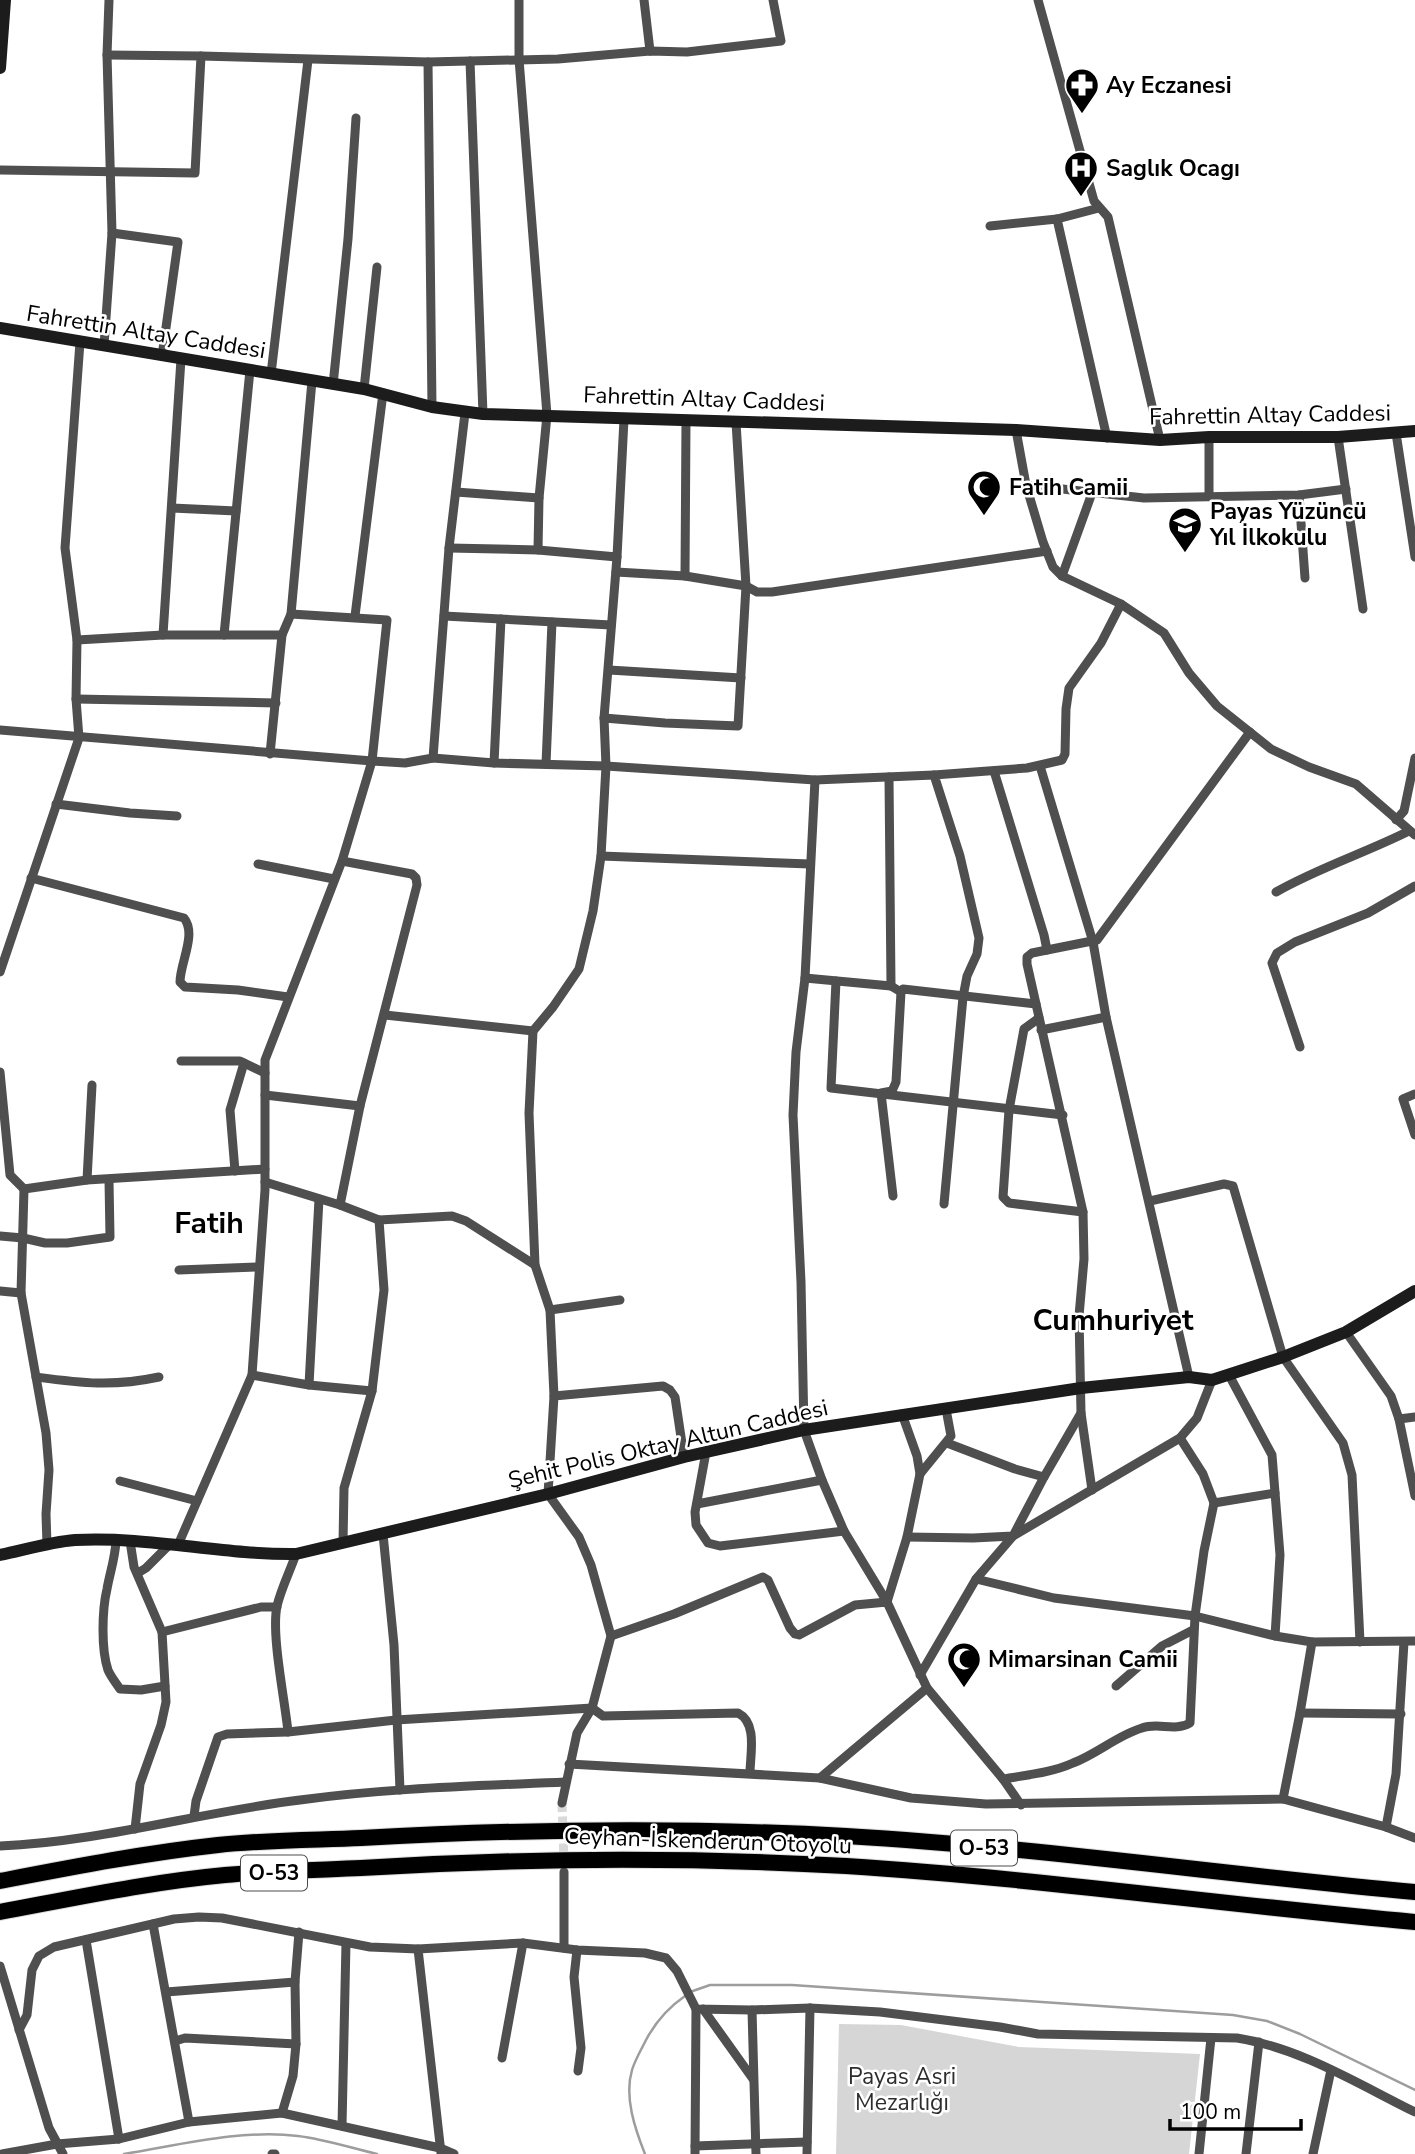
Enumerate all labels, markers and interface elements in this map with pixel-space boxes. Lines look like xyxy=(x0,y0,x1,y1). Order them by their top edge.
pharmacy icon: Ay Eczanesi xyxy=(1063,66,1101,115)
place label: Ay Eczanesi xyxy=(1106,70,1232,101)
hospital icon: Saglık Ocagı xyxy=(1062,149,1100,198)
place label: Saglık Ocagı xyxy=(1106,153,1240,184)
street label: Fahrettin Altay Caddesi xyxy=(24,298,268,366)
street label: Fahrettin Altay Caddesi xyxy=(583,379,825,419)
street label: Fahrettin Altay Caddesi xyxy=(1149,397,1391,433)
mosque icon: Fatih Camii xyxy=(965,468,1003,517)
place label: Fatih Camii xyxy=(1009,472,1128,503)
place label: Payas Yüzüncü Yıl İlkokulu xyxy=(1209,496,1366,553)
school or university icon: Payas Yüzüncü Yıl İlkokulu xyxy=(1166,505,1204,554)
district label: Fatih xyxy=(174,1203,244,1244)
district label: Cumhuriyet xyxy=(1032,1300,1194,1341)
street label: Şehit Polis Oktay Altun Caddesi xyxy=(505,1392,831,1496)
mosque icon: Mimarsinan Camii xyxy=(945,1640,983,1689)
place label: Mimarsinan Camii xyxy=(988,1644,1178,1675)
street label: Ceyhan-İskenderun Otoyolu xyxy=(563,1820,853,1862)
road number: O-53 xyxy=(951,1830,1017,1866)
road number: O-53 xyxy=(241,1856,307,1890)
park label: Payas Asri Mezarlığı xyxy=(848,2061,956,2118)
scale bar xyxy=(1170,2088,1301,2132)
text: 100 m xyxy=(1180,2098,1241,2126)

